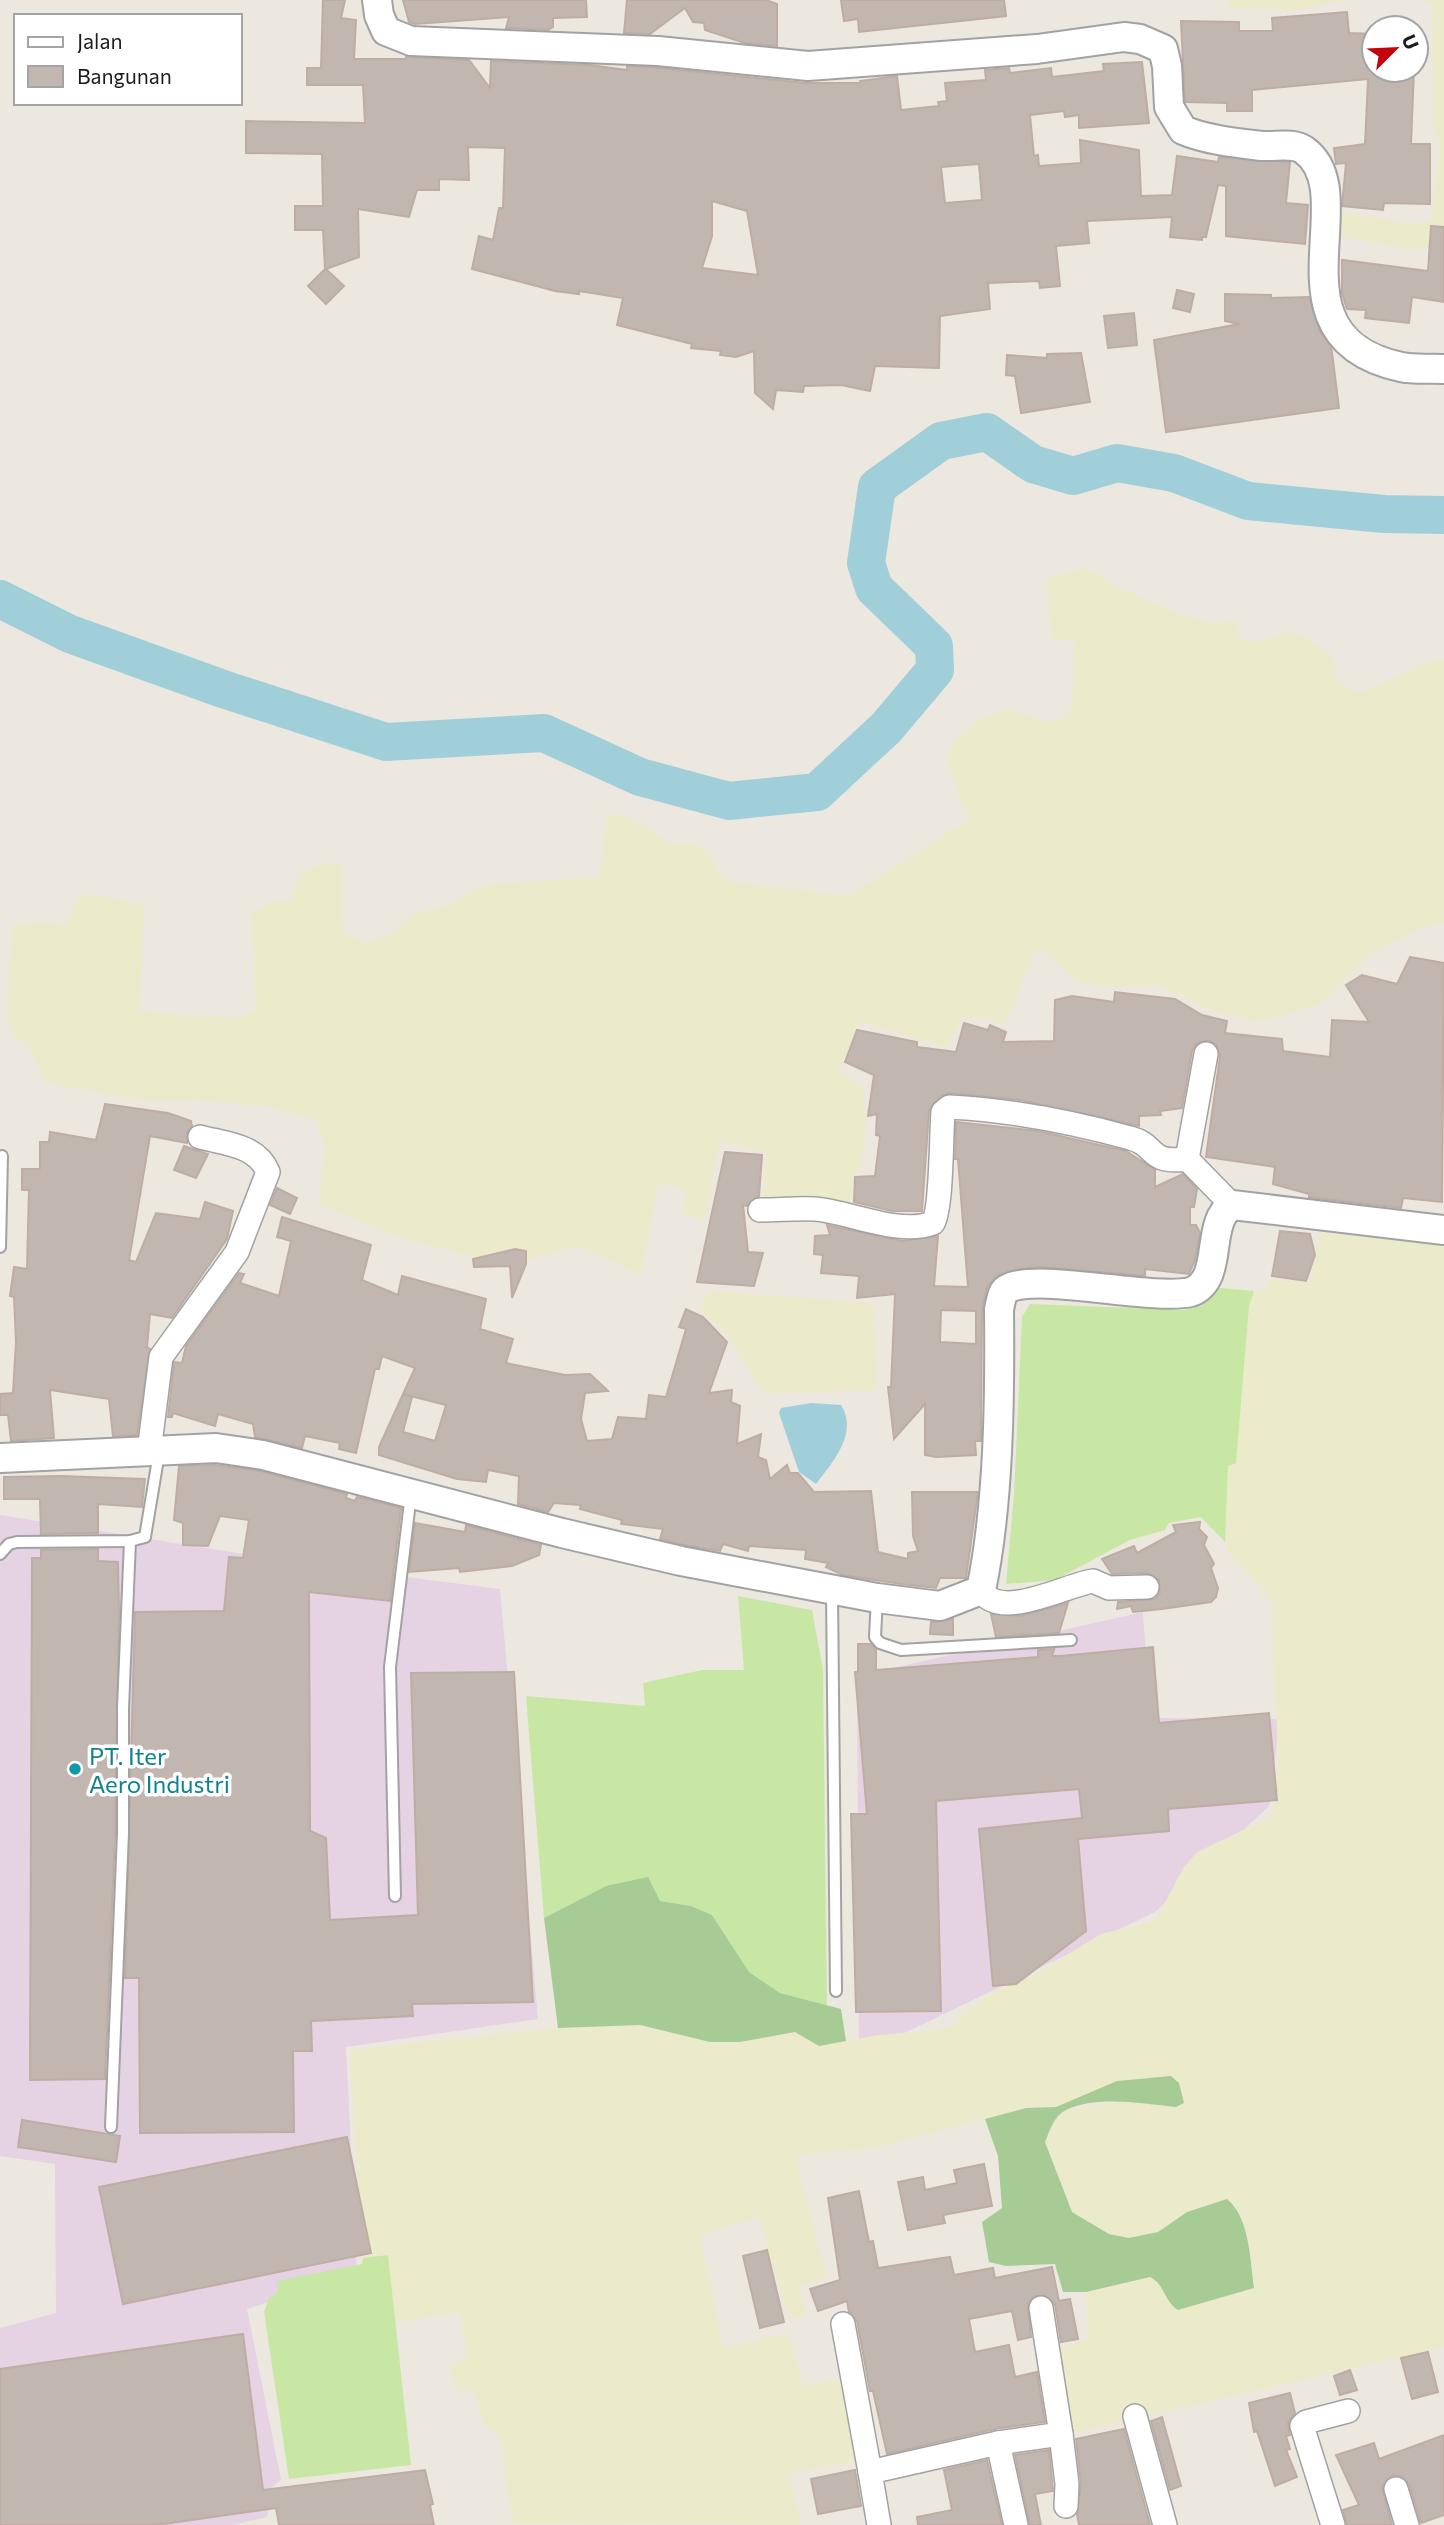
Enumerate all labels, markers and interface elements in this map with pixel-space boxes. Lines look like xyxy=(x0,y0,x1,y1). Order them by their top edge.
legend xyxy=(14,14,242,105)
north arrow xyxy=(1360,14,1430,84)
text: Jalan xyxy=(77,28,122,53)
text: U xyxy=(1398,31,1424,53)
text: Bangunan xyxy=(77,63,172,88)
place label: PT. Iter Aero Industri xyxy=(89,1741,230,1798)
marker: PT. Iter Aero Industri xyxy=(67,1761,83,1777)

